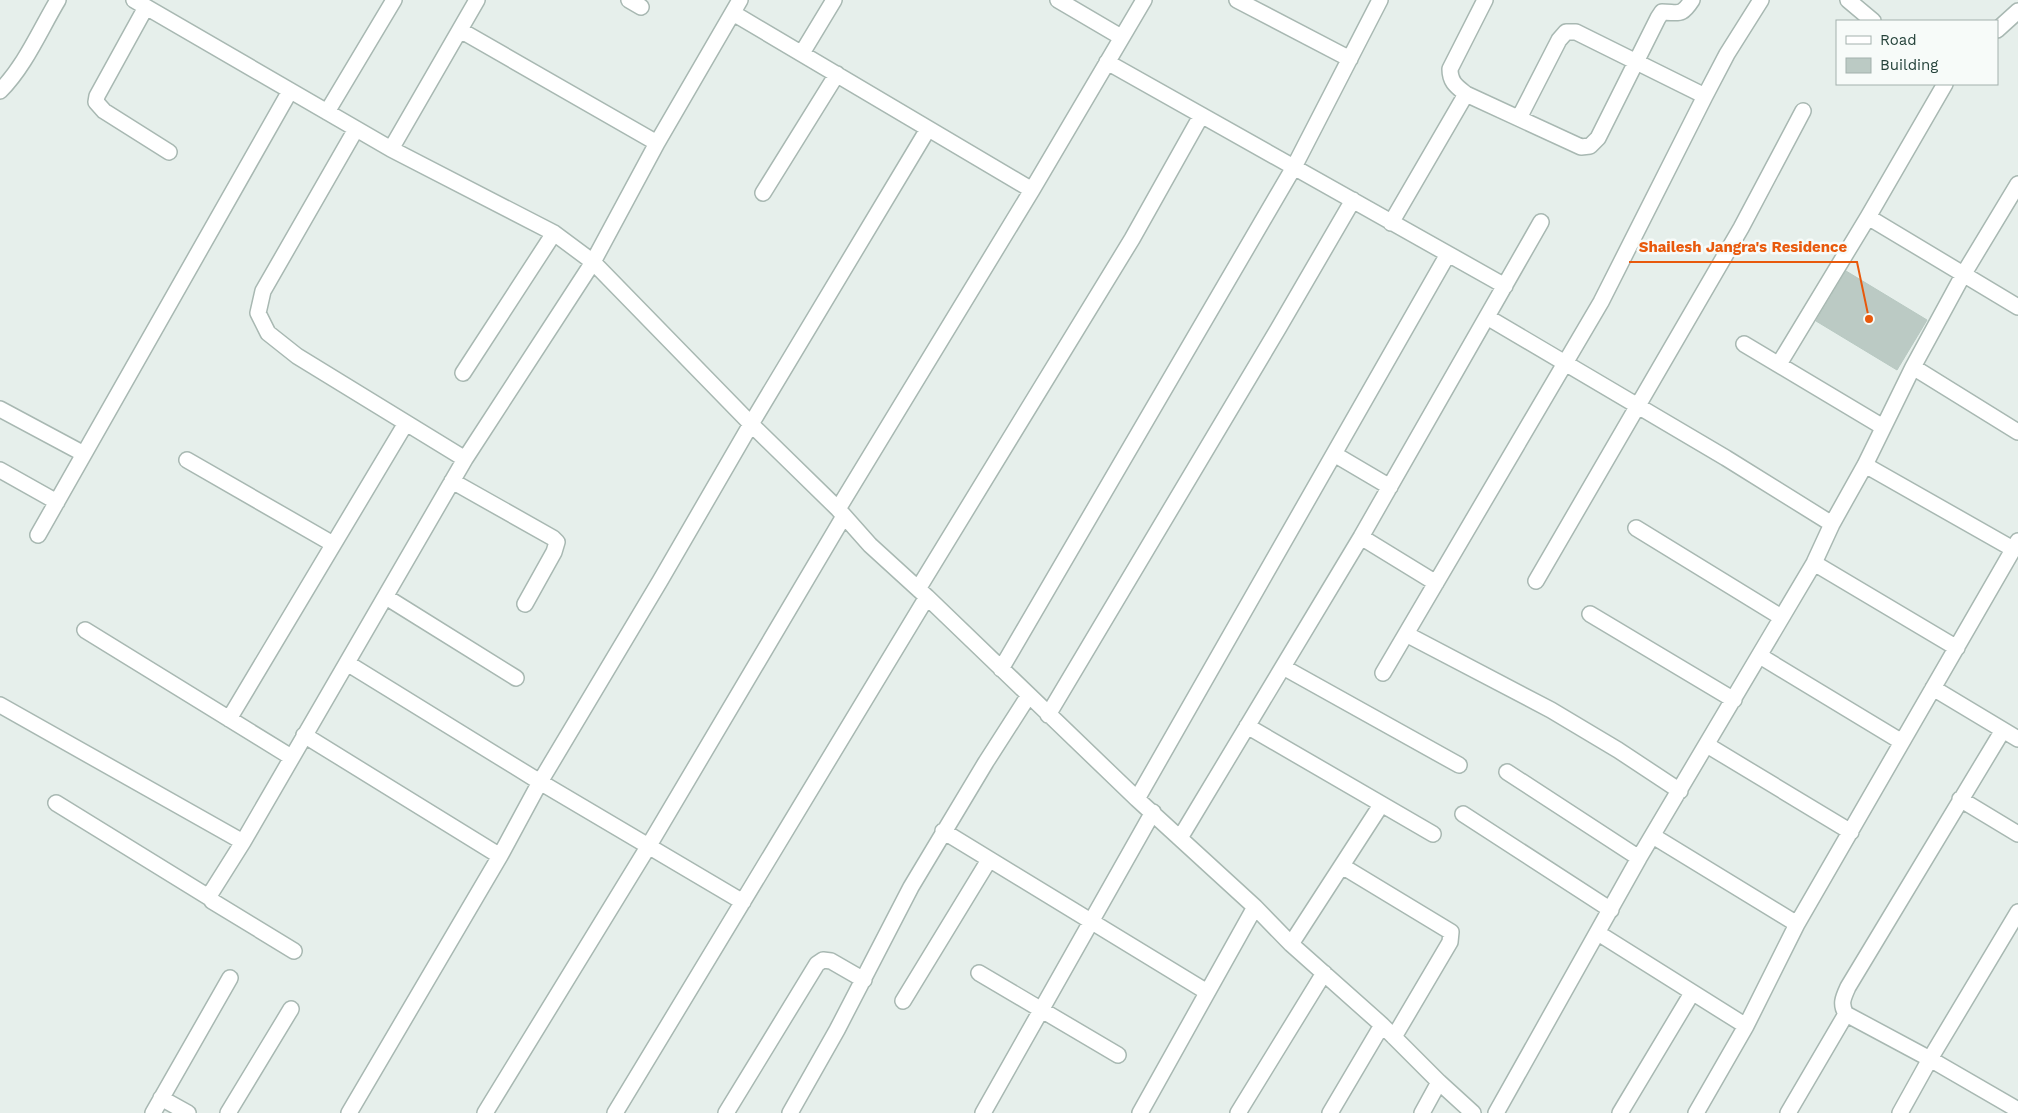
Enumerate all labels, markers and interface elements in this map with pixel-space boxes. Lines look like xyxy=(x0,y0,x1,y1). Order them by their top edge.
legend xyxy=(1836,20,1998,85)
text: Road xyxy=(1880,31,1917,49)
text: Building xyxy=(1880,56,1938,74)
callout: Shailesh Jangra's Residence xyxy=(1629,232,1857,262)
text: Shailesh Jangra's Residence xyxy=(1639,238,1848,256)

